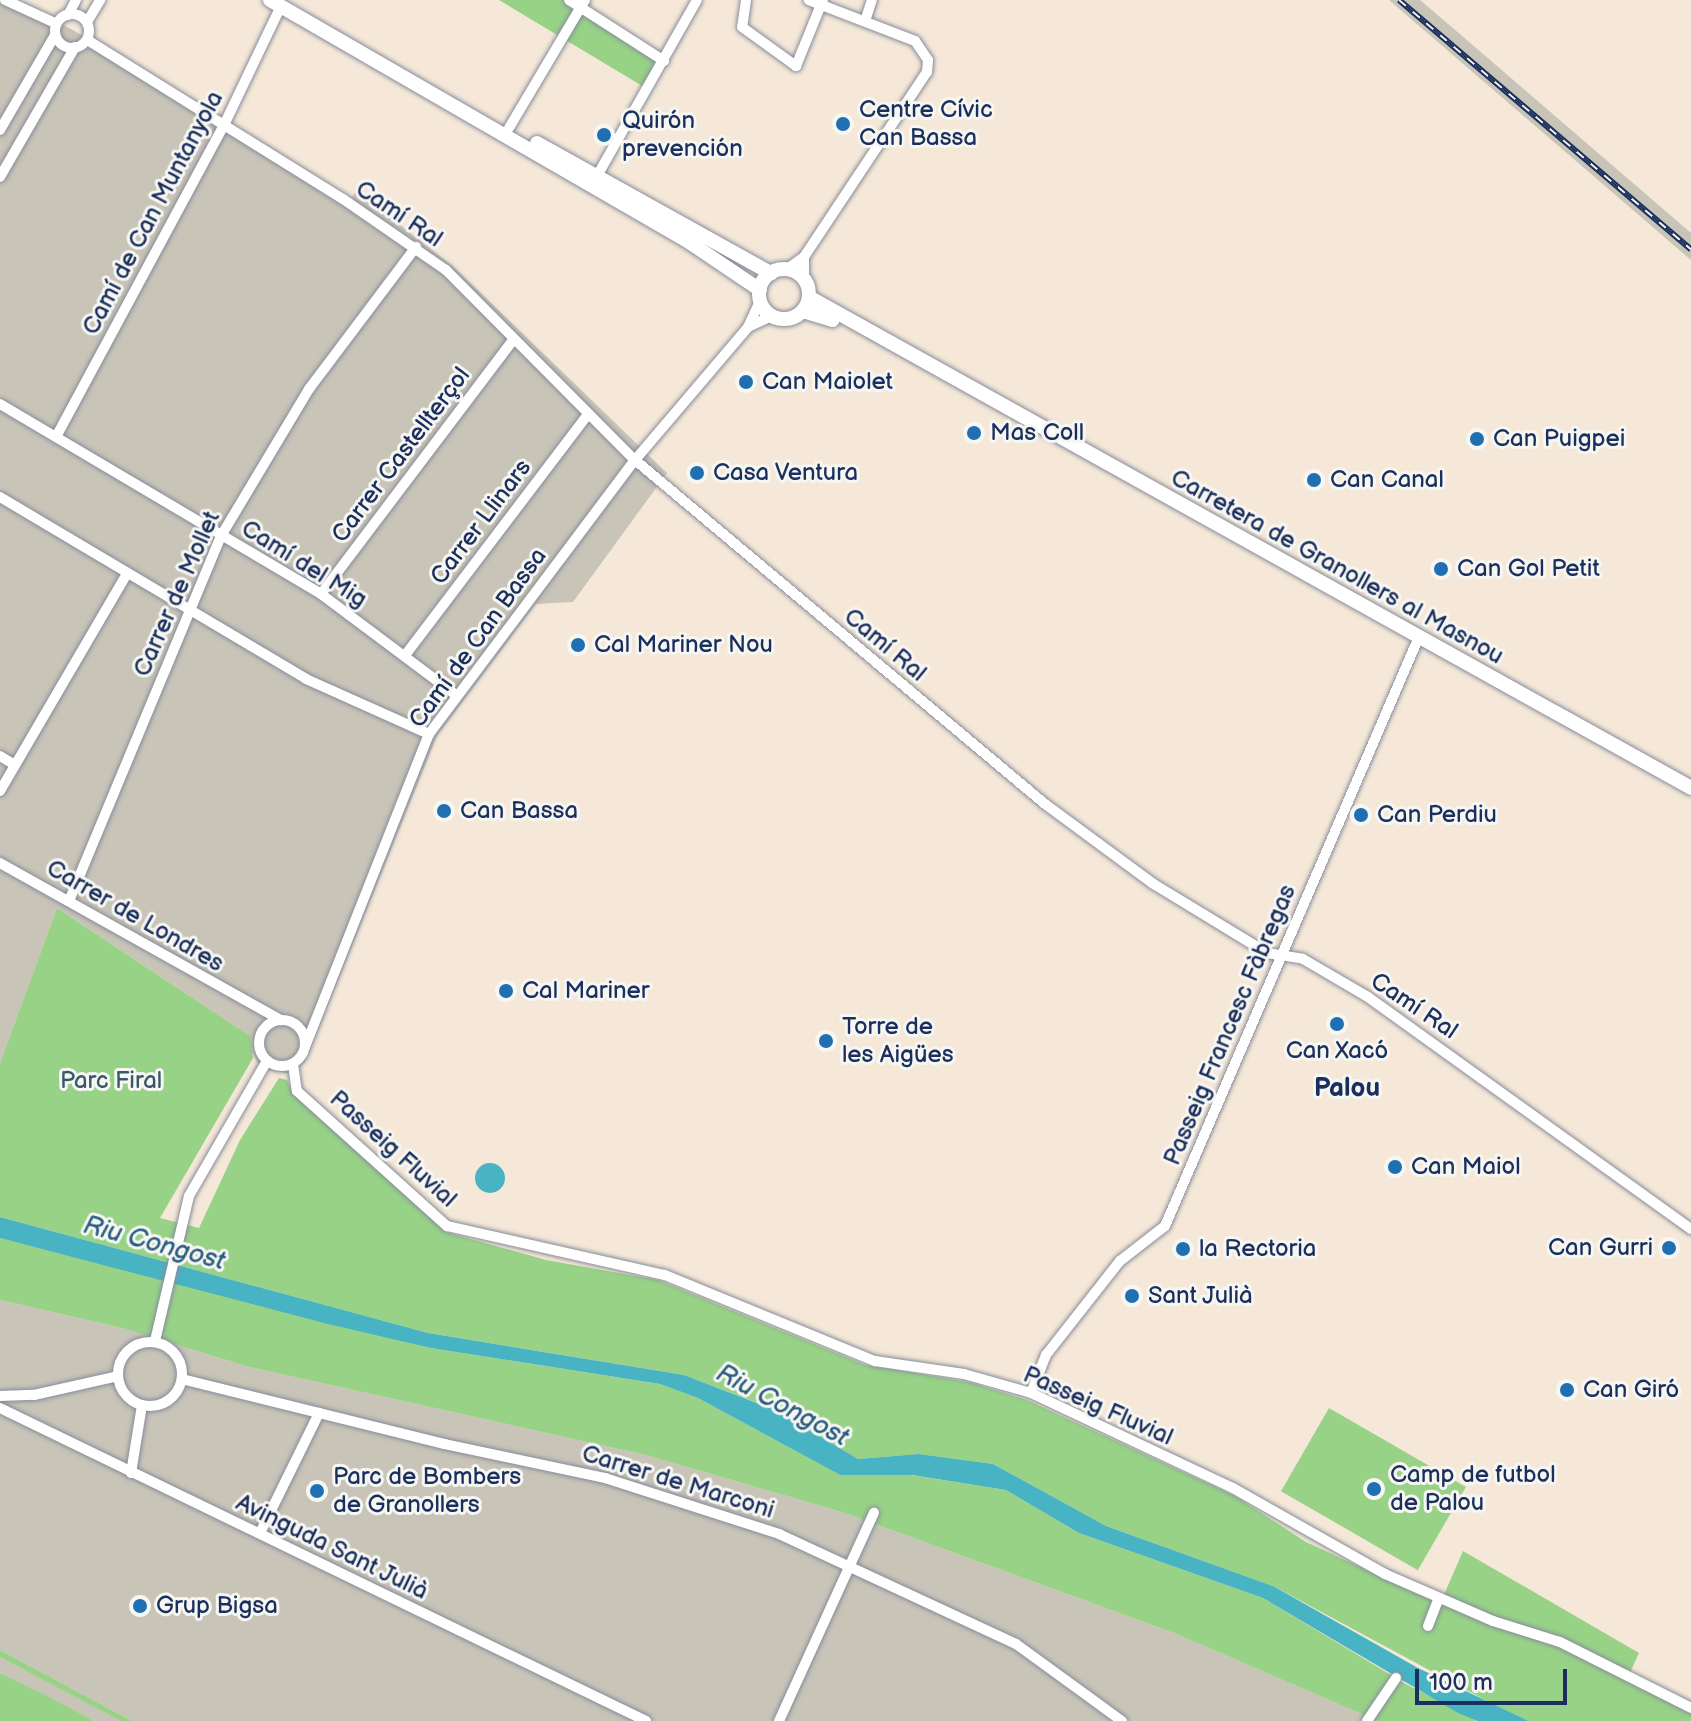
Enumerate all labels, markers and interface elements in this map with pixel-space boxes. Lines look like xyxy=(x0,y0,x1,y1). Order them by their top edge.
street label: Camí de Can Muntanyola xyxy=(76,86,230,340)
place label: Centre Cívic Can Bassa xyxy=(859,96,993,152)
place label: Quirón prevención xyxy=(622,107,743,163)
marker: Centre Cívic Can Bassa xyxy=(834,115,852,133)
marker: Quirón prevención xyxy=(593,124,615,146)
street label: Camí Ral xyxy=(350,174,448,254)
street label: Carrer Castellterçol xyxy=(326,362,476,548)
place label: Can Maiolet xyxy=(762,368,893,396)
marker: Can Maiolet xyxy=(737,373,755,391)
place label: Mas Coll xyxy=(990,419,1084,447)
marker: Mas Coll xyxy=(965,424,983,442)
place label: Can Puigpei xyxy=(1493,425,1625,453)
marker: Can Puigpei xyxy=(1468,430,1486,448)
street label: Carrer Llinars xyxy=(425,454,537,590)
place label: Casa Ventura xyxy=(713,459,859,487)
street label: Carretera de Granollers al Masnou xyxy=(1166,463,1508,671)
marker: Casa Ventura xyxy=(688,464,706,482)
place label: Can Canal xyxy=(1330,466,1444,494)
marker: Can Canal xyxy=(1305,471,1323,489)
street label: Carrer de Mollet xyxy=(128,507,226,681)
street label: Camí del Mig xyxy=(236,514,372,614)
street label: Camí de Can Bassa xyxy=(403,543,553,733)
place label: Can Gol Petit xyxy=(1457,555,1600,583)
marker: Can Gol Petit xyxy=(1432,560,1450,578)
street label: Camí Ral xyxy=(838,602,932,688)
place label: Cal Mariner Nou xyxy=(594,631,773,659)
marker: Cal Mariner Nou xyxy=(569,636,587,654)
place label: Can Bassa xyxy=(460,797,578,825)
place label: Can Perdiu xyxy=(1377,801,1497,829)
marker: Can Bassa xyxy=(435,802,453,820)
marker: Can Perdiu xyxy=(1352,806,1370,824)
street label: Carrer de Londres xyxy=(41,854,229,978)
street label: Passeig Francesc Fàbregas xyxy=(1158,880,1302,1170)
street label: Camí Ral xyxy=(1365,966,1463,1046)
place label: Cal Mariner xyxy=(522,977,649,1005)
marker: Cal Mariner xyxy=(497,982,515,1000)
place label: Torre de les Aigües xyxy=(842,1013,954,1069)
marker: Can Xacó xyxy=(1328,1015,1346,1033)
marker: Torre de les Aigües xyxy=(817,1032,835,1050)
place label: Can Xacó xyxy=(1285,1037,1389,1065)
park label: Parc Firal xyxy=(60,1067,162,1095)
district label: Palou xyxy=(1314,1073,1380,1105)
street label: Passeig Fluvial xyxy=(324,1085,462,1213)
place label: Can Maiol xyxy=(1411,1153,1521,1181)
marker: Can Maiol xyxy=(1386,1158,1404,1176)
water label: Riu Congost xyxy=(80,1210,228,1278)
place label: Can Gurri xyxy=(1548,1234,1653,1262)
place label: la Rectoria xyxy=(1199,1235,1316,1263)
marker: Can Gurri xyxy=(1660,1239,1678,1257)
marker: la Rectoria xyxy=(1174,1240,1192,1258)
place label: Sant Julià xyxy=(1148,1282,1254,1310)
marker: Sant Julià xyxy=(1123,1287,1141,1305)
water label: Riu Congost xyxy=(711,1358,853,1454)
street label: Passeig Fluvial xyxy=(1019,1360,1177,1452)
place label: Can Giró xyxy=(1583,1376,1679,1404)
marker: Can Giró xyxy=(1558,1381,1576,1399)
street label: Carrer de Marconi xyxy=(578,1439,778,1525)
place label: Camp de futbol de Palou xyxy=(1390,1461,1556,1517)
place label: Parc de Bombers de Granollers xyxy=(333,1463,521,1519)
marker: Camp de futbol de Palou xyxy=(1365,1480,1383,1498)
marker: Parc de Bombers de Granollers xyxy=(308,1482,326,1500)
street label: Avinguda Sant Julià xyxy=(231,1488,433,1606)
place label: Grup Bigsa xyxy=(156,1592,278,1620)
marker: Grup Bigsa xyxy=(131,1597,149,1615)
scale bar xyxy=(1419,1653,1571,1703)
text: 100 m xyxy=(1429,1668,1493,1697)

